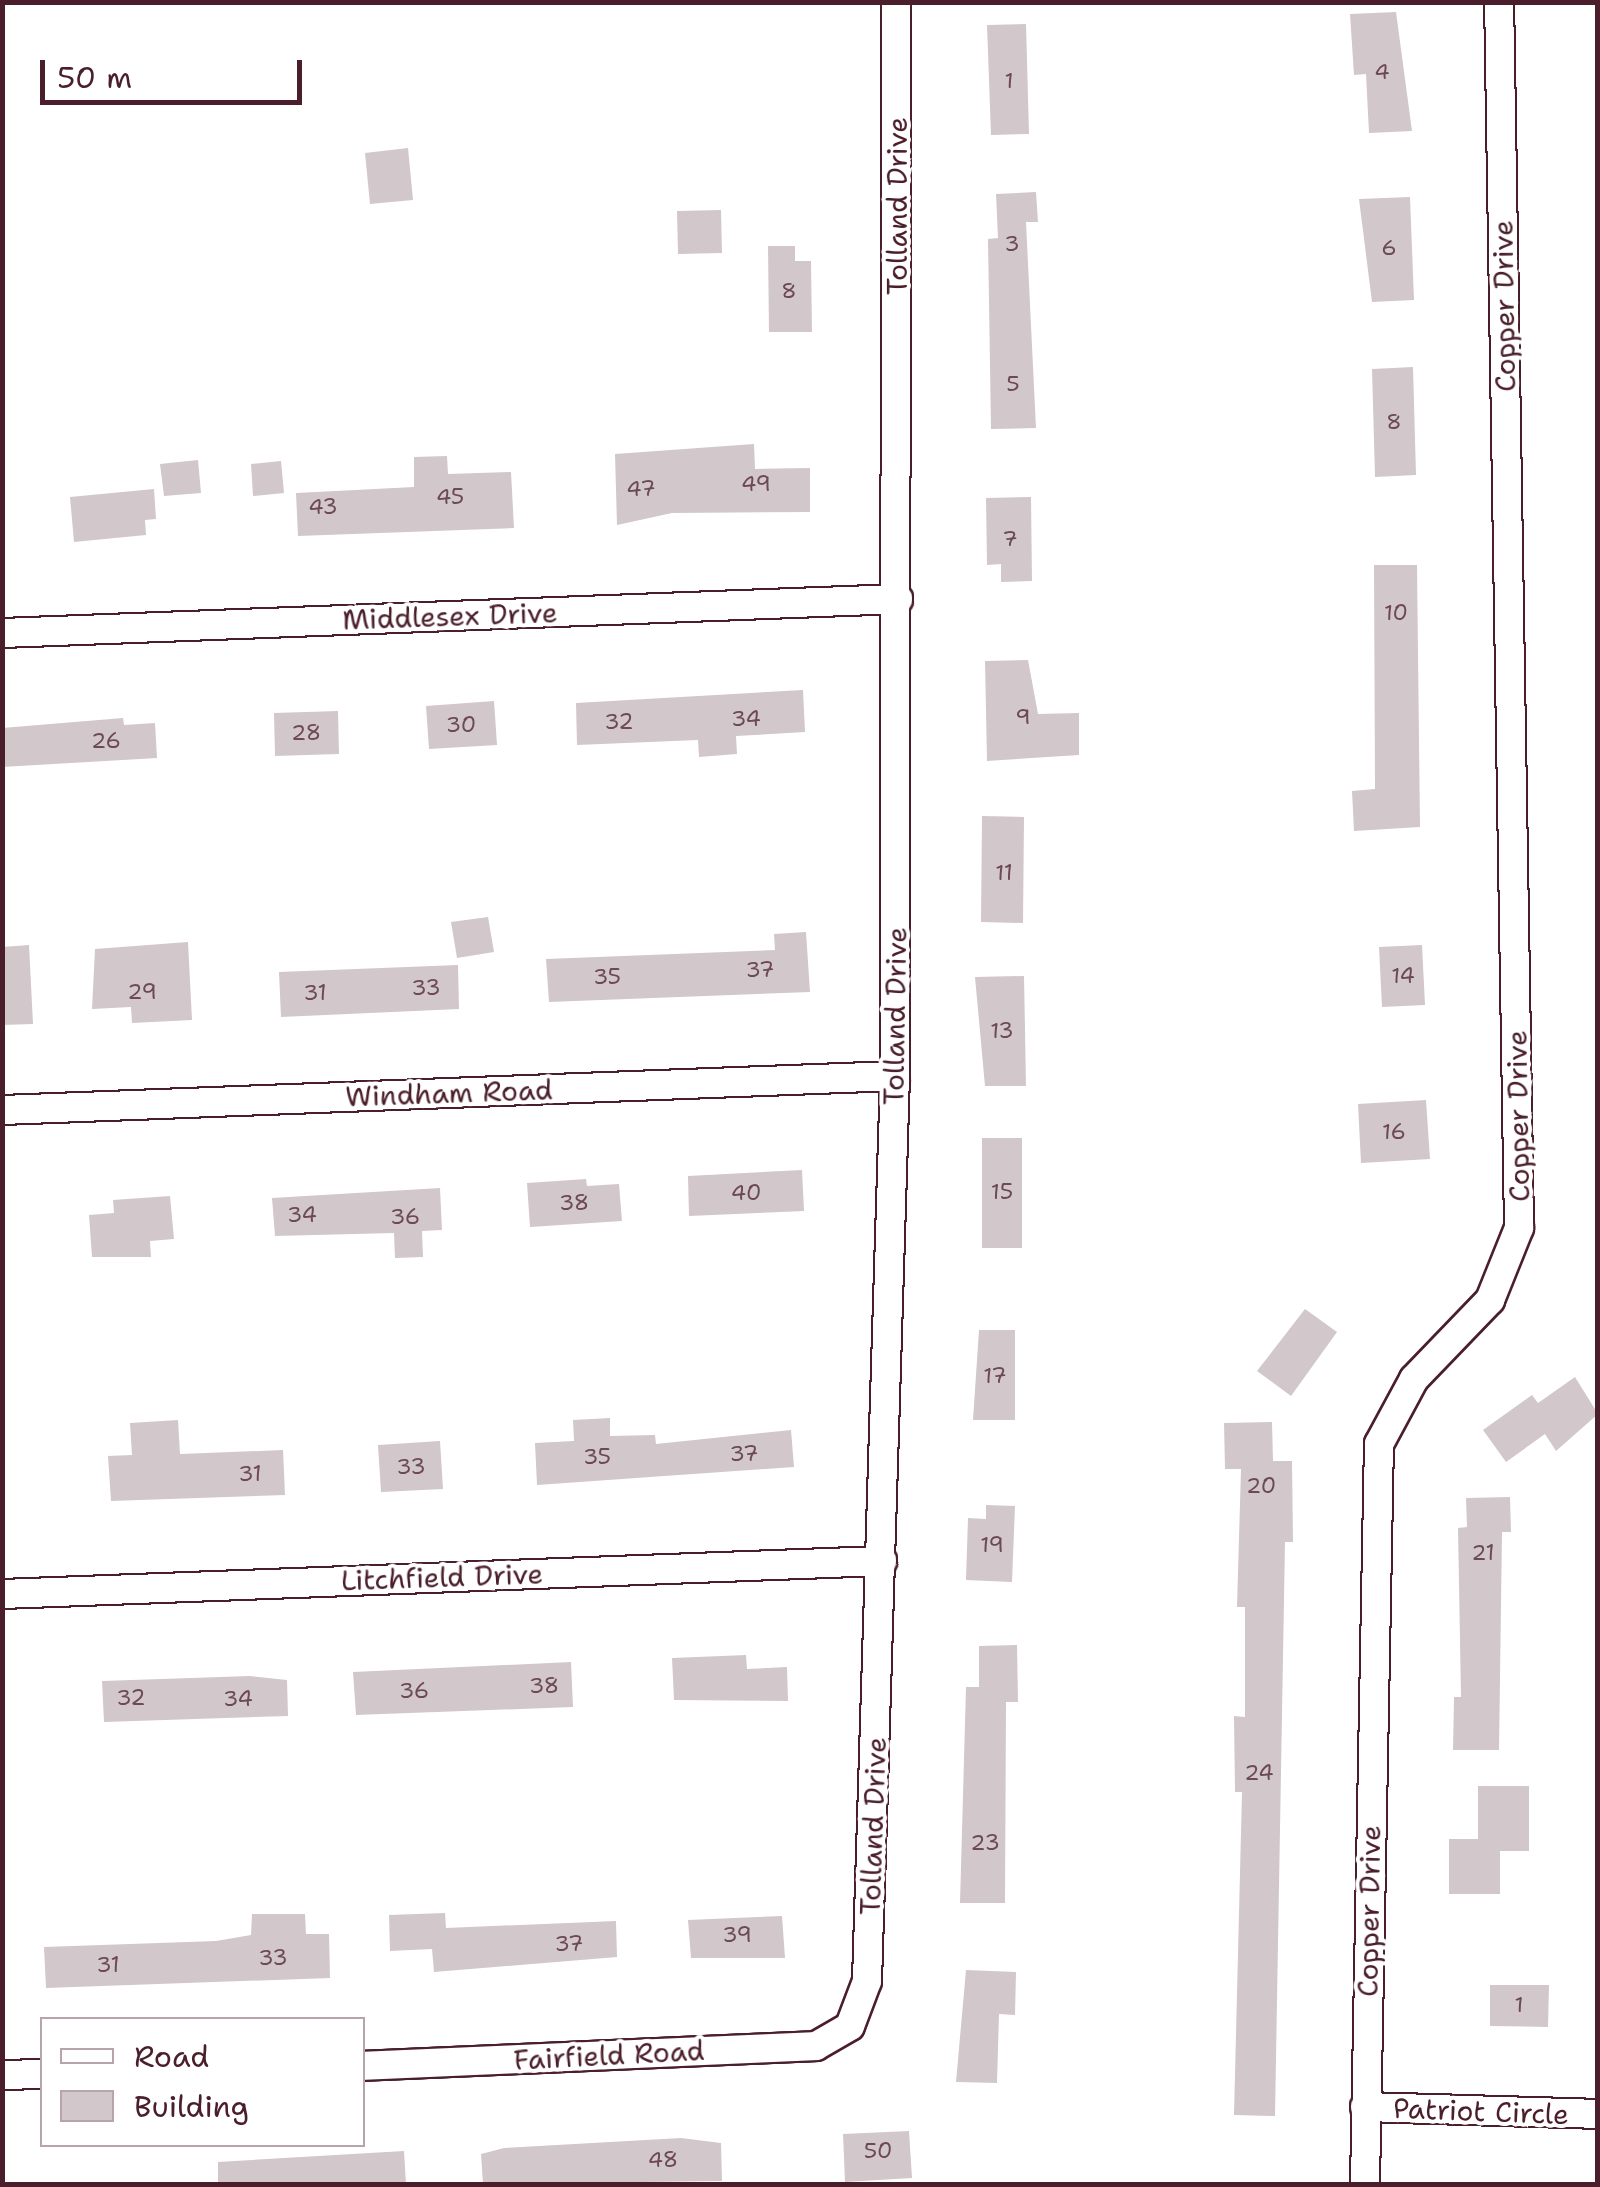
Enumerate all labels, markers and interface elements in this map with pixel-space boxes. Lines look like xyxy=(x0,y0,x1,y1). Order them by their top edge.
scale bar xyxy=(45,40,308,102)
text: 50 m xyxy=(57,57,132,98)
house number: 4 xyxy=(1374,59,1390,85)
house number: 1 xyxy=(1004,68,1014,94)
street label: Tolland Drive xyxy=(880,117,914,295)
street label: Copper Drive xyxy=(1486,220,1522,392)
house number: 3 xyxy=(1004,231,1020,257)
house number: 6 xyxy=(1381,235,1397,261)
house number: 8 xyxy=(781,278,797,304)
house number: 5 xyxy=(1006,371,1020,397)
house number: 8 xyxy=(1386,409,1402,435)
house number: 49 xyxy=(741,471,771,497)
house number: 47 xyxy=(626,476,656,502)
house number: 45 xyxy=(436,484,464,510)
house number: 43 xyxy=(308,494,338,520)
house number: 7 xyxy=(1002,526,1018,552)
street label: Middlesex Drive xyxy=(342,595,558,637)
house number: 10 xyxy=(1384,600,1408,626)
house number: 9 xyxy=(1015,704,1031,730)
house number: 34 xyxy=(731,706,761,732)
house number: 32 xyxy=(604,709,634,735)
house number: 30 xyxy=(446,712,476,738)
house number: 28 xyxy=(291,720,321,746)
house number: 26 xyxy=(91,728,121,754)
house number: 11 xyxy=(995,860,1013,886)
street label: Tolland Drive xyxy=(877,927,913,1105)
house number: 37 xyxy=(746,957,774,983)
house number: 14 xyxy=(1391,963,1415,989)
house number: 35 xyxy=(593,964,621,990)
house number: 33 xyxy=(411,975,441,1001)
house number: 29 xyxy=(127,979,157,1005)
house number: 31 xyxy=(303,980,327,1006)
house number: 13 xyxy=(990,1018,1014,1044)
street label: Copper Drive xyxy=(1500,1030,1536,1202)
street label: Windham Road xyxy=(345,1073,553,1113)
house number: 16 xyxy=(1382,1119,1406,1145)
house number: 15 xyxy=(991,1179,1013,1205)
house number: 40 xyxy=(731,1180,761,1206)
house number: 38 xyxy=(559,1190,589,1216)
house number: 34 xyxy=(287,1202,317,1228)
house number: 36 xyxy=(390,1204,420,1230)
house number: 17 xyxy=(983,1363,1007,1389)
house number: 37 xyxy=(730,1441,758,1467)
house number: 35 xyxy=(583,1444,611,1470)
house number: 33 xyxy=(396,1454,426,1480)
house number: 31 xyxy=(238,1461,262,1487)
house number: 20 xyxy=(1246,1473,1276,1499)
house number: 19 xyxy=(980,1532,1004,1558)
house number: 21 xyxy=(1471,1540,1495,1566)
street label: Litchfield Drive xyxy=(340,1557,544,1597)
house number: 38 xyxy=(529,1673,559,1699)
house number: 36 xyxy=(399,1678,429,1704)
house number: 32 xyxy=(116,1685,146,1711)
house number: 34 xyxy=(223,1686,253,1712)
street label: Tolland Drive xyxy=(853,1736,893,1916)
house number: 24 xyxy=(1244,1760,1274,1786)
street label: Copper Drive xyxy=(1351,1825,1387,1997)
house number: 23 xyxy=(970,1830,1000,1856)
house number: 39 xyxy=(722,1922,752,1948)
house number: 37 xyxy=(555,1931,583,1957)
house number: 33 xyxy=(258,1945,288,1971)
house number: 31 xyxy=(96,1952,120,1978)
house number: 1 xyxy=(1514,1992,1524,2018)
legend xyxy=(40,2017,365,2147)
street label: Fairfield Road xyxy=(513,2033,705,2077)
text: Road xyxy=(134,2036,209,2077)
text: Building xyxy=(134,2086,249,2127)
street label: Patriot Circle xyxy=(1393,2091,1569,2131)
house number: 50 xyxy=(864,2138,892,2164)
house number: 48 xyxy=(648,2147,678,2173)

